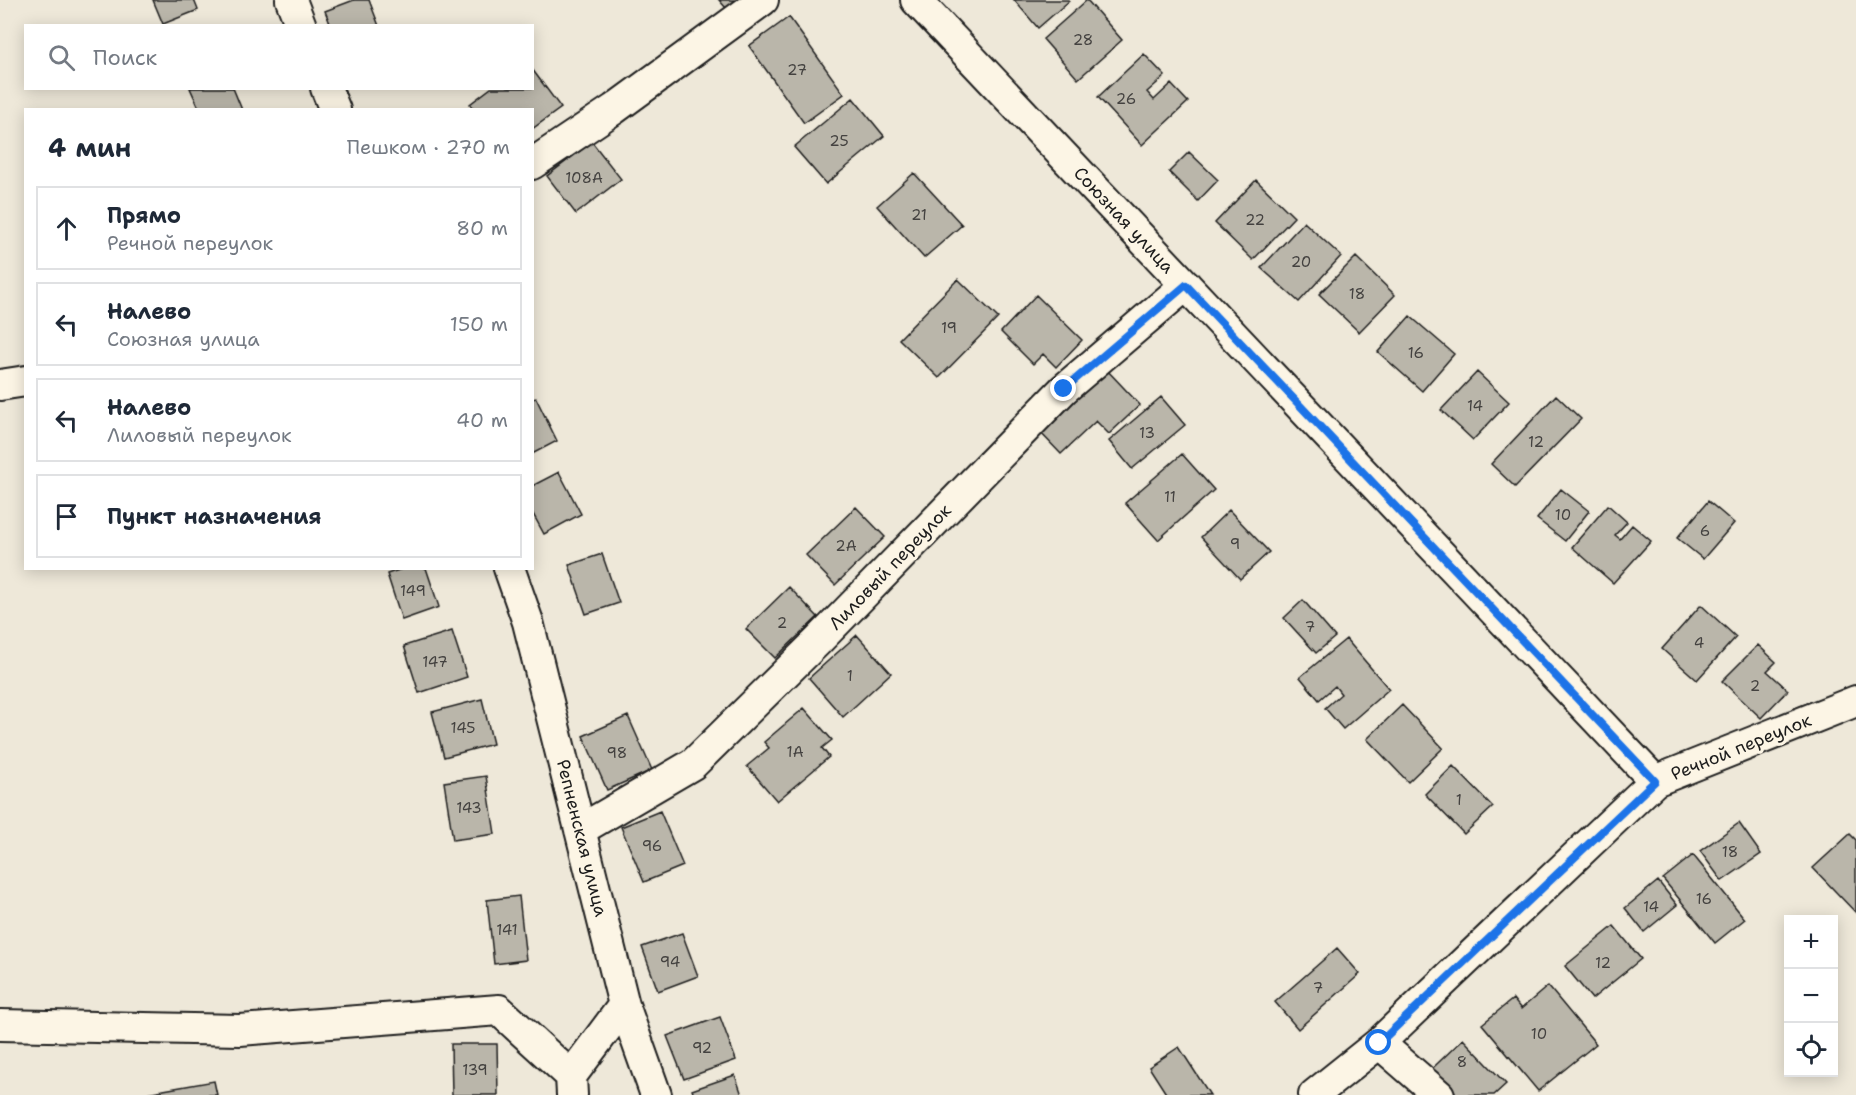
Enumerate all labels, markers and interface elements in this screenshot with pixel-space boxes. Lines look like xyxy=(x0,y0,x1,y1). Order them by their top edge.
search box xyxy=(24,24,534,90)
house number: 28 xyxy=(1073,30,1093,50)
icon: search xyxy=(45,41,78,74)
text: Поиск xyxy=(93,43,157,72)
house number: 27 xyxy=(787,60,807,80)
house number: 26 xyxy=(1116,89,1136,109)
text: 4 мин xyxy=(48,130,131,165)
house number: 25 xyxy=(829,131,849,151)
text: Пешком · 270 m xyxy=(347,134,510,160)
street label: Союзная улица xyxy=(1068,162,1180,278)
house number: 108А xyxy=(565,168,603,188)
text: Прямо xyxy=(107,201,181,230)
house number: 21 xyxy=(911,205,927,225)
house number: 22 xyxy=(1245,210,1265,230)
icon: ahead xyxy=(50,212,83,245)
text: 80 m xyxy=(456,215,508,241)
text: Речной переулок xyxy=(107,230,273,256)
house number: 20 xyxy=(1291,252,1311,272)
house number: 18 xyxy=(1349,284,1365,304)
text: Налево xyxy=(107,297,191,326)
icon: left xyxy=(50,308,83,341)
text: 150 m xyxy=(450,311,508,337)
house number: 19 xyxy=(941,318,957,338)
text: Союзная улица xyxy=(107,326,260,352)
house number: 16 xyxy=(1408,343,1424,363)
route end xyxy=(1050,375,1076,401)
text: Налево xyxy=(107,393,191,422)
house number: 14 xyxy=(1467,396,1483,416)
icon: left xyxy=(50,404,83,437)
text: 40 m xyxy=(456,407,508,433)
text: Лиловый переулок xyxy=(107,422,292,448)
house number: 13 xyxy=(1139,423,1155,443)
house number: 12 xyxy=(1528,432,1544,452)
house number: 11 xyxy=(1164,487,1176,507)
street label: Лиловый переулок xyxy=(824,499,957,635)
icon: arrive xyxy=(50,500,83,533)
text: Пункт назначения xyxy=(107,502,321,531)
house number: 10 xyxy=(1555,505,1571,525)
house number: 6 xyxy=(1700,521,1710,541)
house number: 9 xyxy=(1230,534,1240,554)
house number: 2А xyxy=(835,536,857,556)
house number: 149 xyxy=(400,581,426,601)
house number: 2 xyxy=(777,613,787,633)
house number: 7 xyxy=(1305,617,1315,637)
house number: 4 xyxy=(1694,633,1704,653)
house number: 147 xyxy=(422,652,448,672)
house number: 1 xyxy=(847,666,853,686)
house number: 2 xyxy=(1750,676,1760,696)
street label: Речной переулок xyxy=(1667,708,1815,786)
house number: 145 xyxy=(451,718,475,738)
house number: 1А xyxy=(786,742,804,762)
house number: 98 xyxy=(607,743,627,763)
street label: Репненская улица xyxy=(551,757,613,919)
house number: 1 xyxy=(1456,790,1462,810)
house number: 143 xyxy=(456,798,482,818)
house number: 96 xyxy=(642,836,662,856)
house number: 18 xyxy=(1722,842,1738,862)
house number: 16 xyxy=(1696,889,1712,909)
house number: 14 xyxy=(1643,897,1659,917)
map controls xyxy=(1784,915,1838,1077)
button: + xyxy=(1784,915,1838,969)
house number: 141 xyxy=(496,920,518,940)
house number: 94 xyxy=(660,952,680,972)
house number: 12 xyxy=(1595,953,1611,973)
button: − xyxy=(1784,969,1838,1023)
house number: 7 xyxy=(1313,978,1323,998)
button: locate xyxy=(1784,1023,1838,1077)
house number: 10 xyxy=(1531,1024,1547,1044)
route start xyxy=(1365,1029,1391,1055)
house number: 92 xyxy=(692,1038,712,1058)
house number: 8 xyxy=(1457,1052,1467,1072)
house number: 139 xyxy=(462,1060,488,1080)

